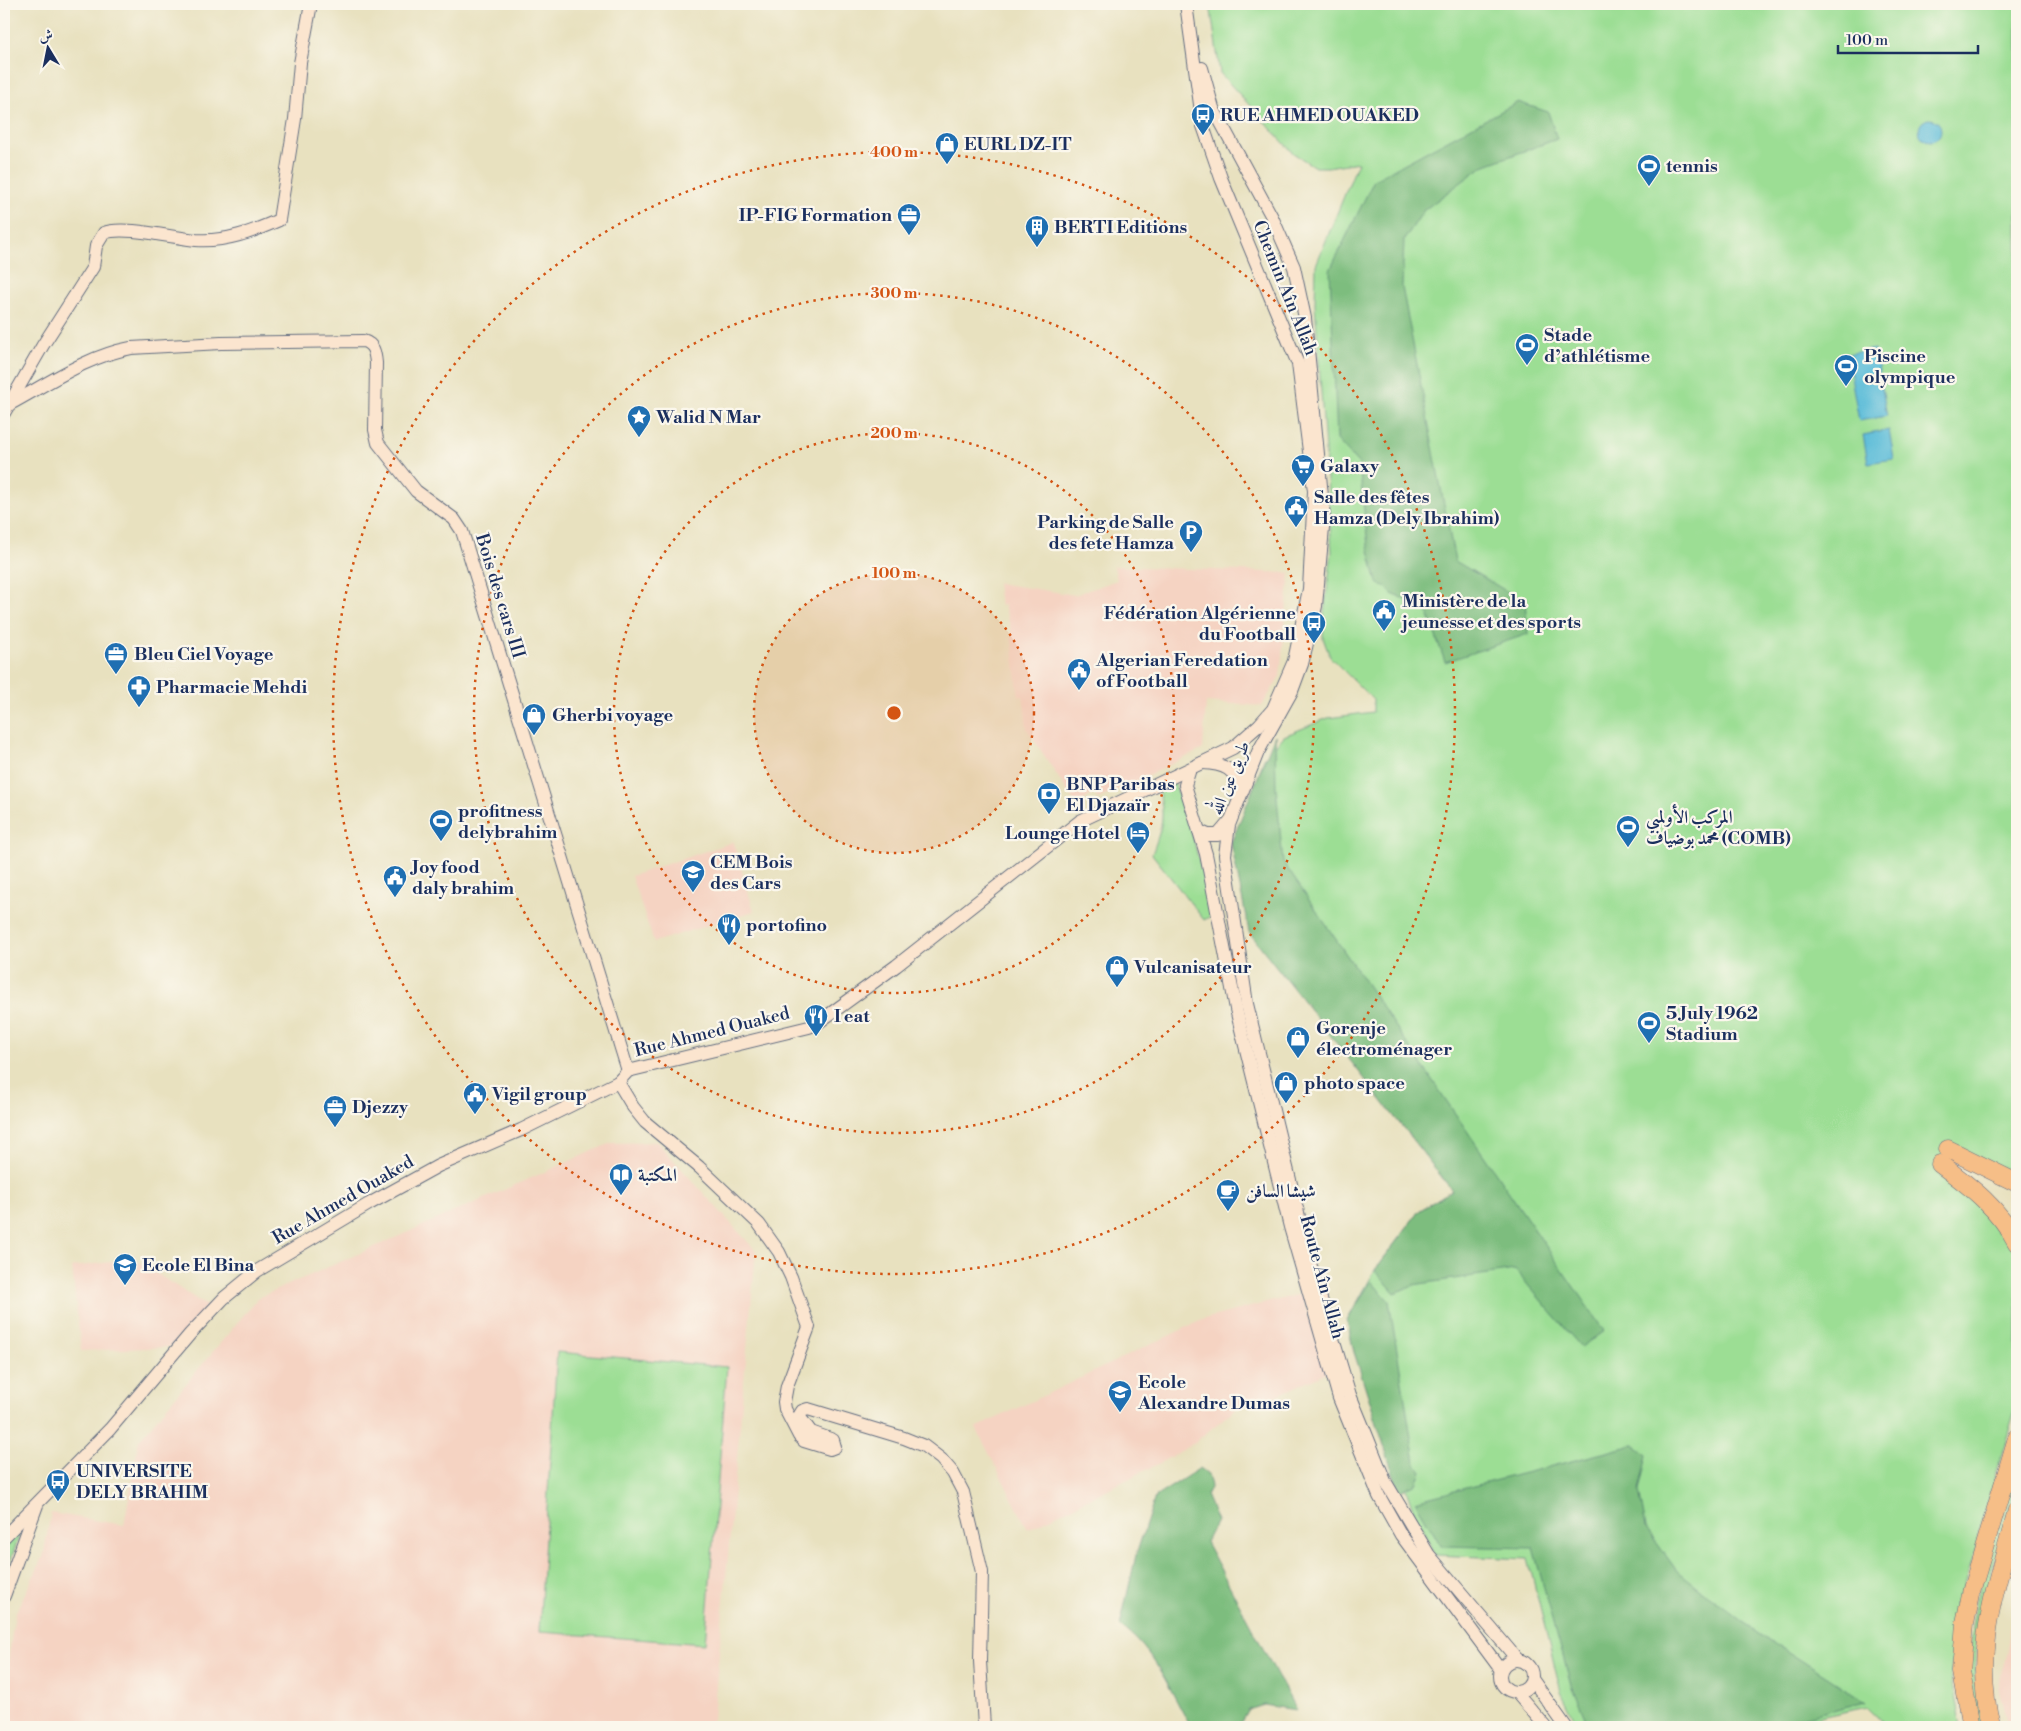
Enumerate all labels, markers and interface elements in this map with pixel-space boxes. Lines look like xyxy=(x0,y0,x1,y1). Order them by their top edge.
north arrow xyxy=(22,22,72,72)
scale bar xyxy=(1838,22,1978,54)
text: ش xyxy=(38,26,54,46)
text: 100 m xyxy=(1846,31,1888,50)
bus stop icon: RUE AHMED OUAKED xyxy=(1190,102,1216,136)
place label: RUE AHMED OUAKED xyxy=(1220,104,1419,127)
shop icon: EURL DZ-IT xyxy=(934,131,960,165)
place label: EURL DZ-IT xyxy=(964,133,1072,156)
text: 400 m xyxy=(870,143,918,162)
sports icon: tennis xyxy=(1636,153,1662,187)
place label: tennis xyxy=(1666,155,1718,178)
office icon: IP-FIG Formation xyxy=(896,202,922,236)
place label: IP-FIG Formation xyxy=(739,204,892,227)
building icon: BERTI Editions xyxy=(1024,214,1050,248)
place label: BERTI Editions xyxy=(1054,216,1188,239)
street label: Chemin Aîn Allah xyxy=(1247,217,1323,359)
text: 300 m xyxy=(871,284,918,303)
place label: Stade d’athlétisme xyxy=(1544,324,1650,368)
sports icon: Stade d’athlétisme xyxy=(1514,332,1540,366)
place label: Piscine olympique xyxy=(1864,345,1956,389)
sports icon: Piscine olympique xyxy=(1833,353,1859,387)
place icon: Walid N Mar xyxy=(626,404,652,438)
place label: Walid N Mar xyxy=(655,406,761,429)
text: 200 m xyxy=(870,424,918,443)
supermarket icon: Galaxy xyxy=(1290,453,1316,487)
place label: Galaxy xyxy=(1320,455,1380,478)
place label: Salle des fêtes Hamza (Dely Ibrahim) xyxy=(1314,486,1500,530)
public building icon: Salle des fêtes Hamza (Dely Ibrahim) xyxy=(1283,494,1309,528)
place label: Parking de Salle des fete Hamza xyxy=(1037,511,1174,555)
parking icon: Parking de Salle des fete Hamza xyxy=(1178,519,1204,553)
street label: Bois des cars III xyxy=(470,530,530,661)
text: 100 m xyxy=(872,564,917,583)
place label: Ministère de la jeunesse et des sports xyxy=(1400,590,1581,634)
public building icon: Ministère de la jeunesse et des sports xyxy=(1371,598,1397,632)
place label: Fédération Algérienne du Football xyxy=(1104,602,1296,646)
bus stop icon: Fédération Algérienne du Football xyxy=(1301,610,1327,644)
office icon: Bleu Ciel Voyage xyxy=(103,641,129,675)
place label: Bleu Ciel Voyage xyxy=(134,643,274,666)
place label: Algerian Feredation of Football xyxy=(1095,649,1268,693)
public building icon: Algerian Feredation of Football xyxy=(1066,657,1092,691)
pharmacy icon: Pharmacie Mehdi xyxy=(126,674,152,708)
place label: Pharmacie Mehdi xyxy=(156,676,307,699)
shop icon: Gherbi voyage xyxy=(521,702,547,736)
place label: Gherbi voyage xyxy=(552,704,673,727)
centre of rings xyxy=(885,704,903,722)
street label: طريق عين الله xyxy=(1202,736,1255,819)
place label: BNP Paribas El Djazaïr xyxy=(1066,773,1175,817)
bank icon: BNP Paribas El Djazaïr xyxy=(1036,781,1062,815)
place label: profitness delybrahim xyxy=(458,800,558,844)
place label: المركب الأولمبي محمد بوضياف (COMB) xyxy=(1646,803,1791,850)
sports icon: profitness delybrahim xyxy=(428,808,454,842)
sports icon: المركب الأولمبي محمد بوضياف (COMB) xyxy=(1615,814,1641,848)
hotel icon: Lounge Hotel xyxy=(1125,820,1151,854)
place label: Lounge Hotel xyxy=(1005,822,1120,845)
place label: CEM Bois des Cars xyxy=(710,851,793,895)
place label: Joy food daly brahim xyxy=(409,856,515,900)
school or university icon: CEM Bois des Cars xyxy=(680,859,706,893)
public building icon: Joy food daly brahim xyxy=(382,864,408,898)
restaurant icon: portofino xyxy=(716,912,742,946)
place label: portofino xyxy=(746,914,827,937)
shop icon: Vulcanisateur xyxy=(1104,954,1130,988)
place label: Vulcanisateur xyxy=(1133,956,1252,979)
street label: Rue Ahmed Ouaked xyxy=(632,1001,793,1062)
place label: 5 July 1962 Stadium xyxy=(1666,1002,1758,1046)
restaurant icon: I eat xyxy=(803,1003,829,1037)
place label: I eat xyxy=(834,1005,870,1028)
sports icon: 5 July 1962 Stadium xyxy=(1636,1010,1662,1044)
place label: Gorenje électroménager xyxy=(1316,1017,1452,1061)
shop icon: Gorenje électroménager xyxy=(1285,1025,1311,1059)
shop icon: photo space xyxy=(1273,1070,1299,1104)
place label: photo space xyxy=(1304,1072,1405,1095)
public building icon: Vigil group xyxy=(462,1081,488,1115)
place label: Vigil group xyxy=(491,1083,587,1106)
office icon: Djezzy xyxy=(322,1094,348,1128)
place label: Djezzy xyxy=(352,1096,409,1119)
street label: Rue Ahmed Ouaked xyxy=(268,1150,418,1250)
library icon: المكتبة xyxy=(608,1162,634,1196)
place label: المكتبة xyxy=(638,1164,677,1187)
cafe icon: شيشا السافن xyxy=(1215,1178,1241,1212)
place label: شيشا السافن xyxy=(1246,1180,1316,1203)
street label: Route Aîn Allah xyxy=(1294,1213,1350,1342)
school or university icon: Ecole El Bina xyxy=(112,1252,138,1286)
place label: Ecole El Bina xyxy=(142,1254,255,1277)
place label: Ecole Alexandre Dumas xyxy=(1137,1371,1290,1415)
school or university icon: Ecole Alexandre Dumas xyxy=(1107,1379,1133,1413)
place label: UNIVERSITE DELY BRAHIM xyxy=(76,1460,209,1504)
bus stop icon: UNIVERSITE DELY BRAHIM xyxy=(45,1468,71,1502)

